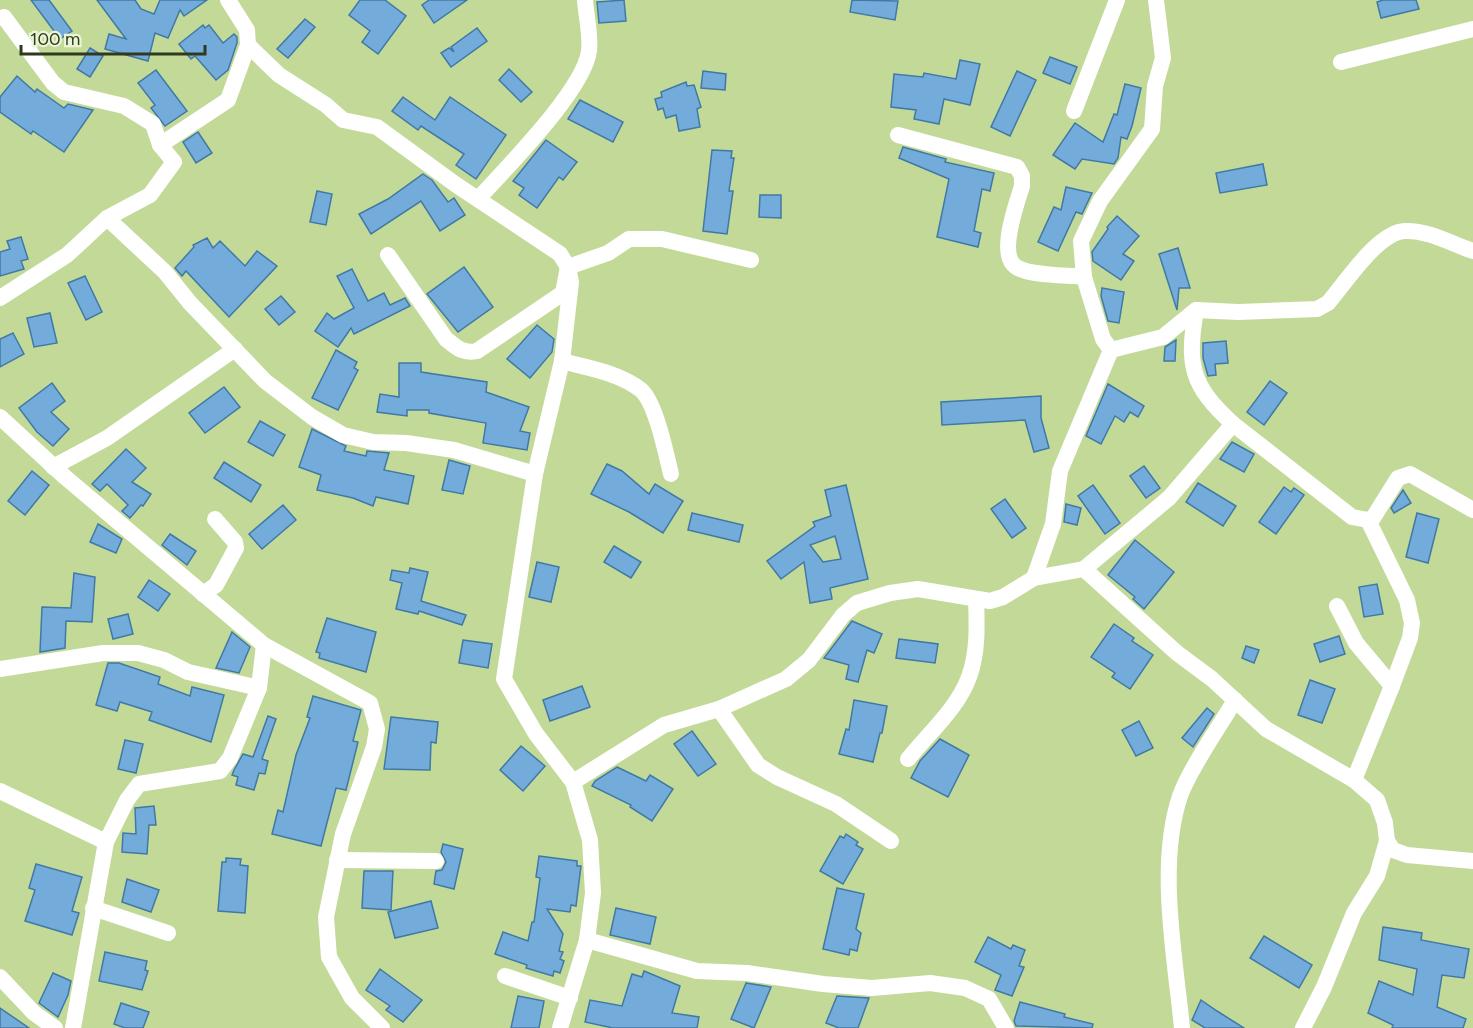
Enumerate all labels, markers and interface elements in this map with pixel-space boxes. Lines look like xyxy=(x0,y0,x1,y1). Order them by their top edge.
scale bar xyxy=(21,18,206,56)
text: 100 m xyxy=(30,28,80,50)

